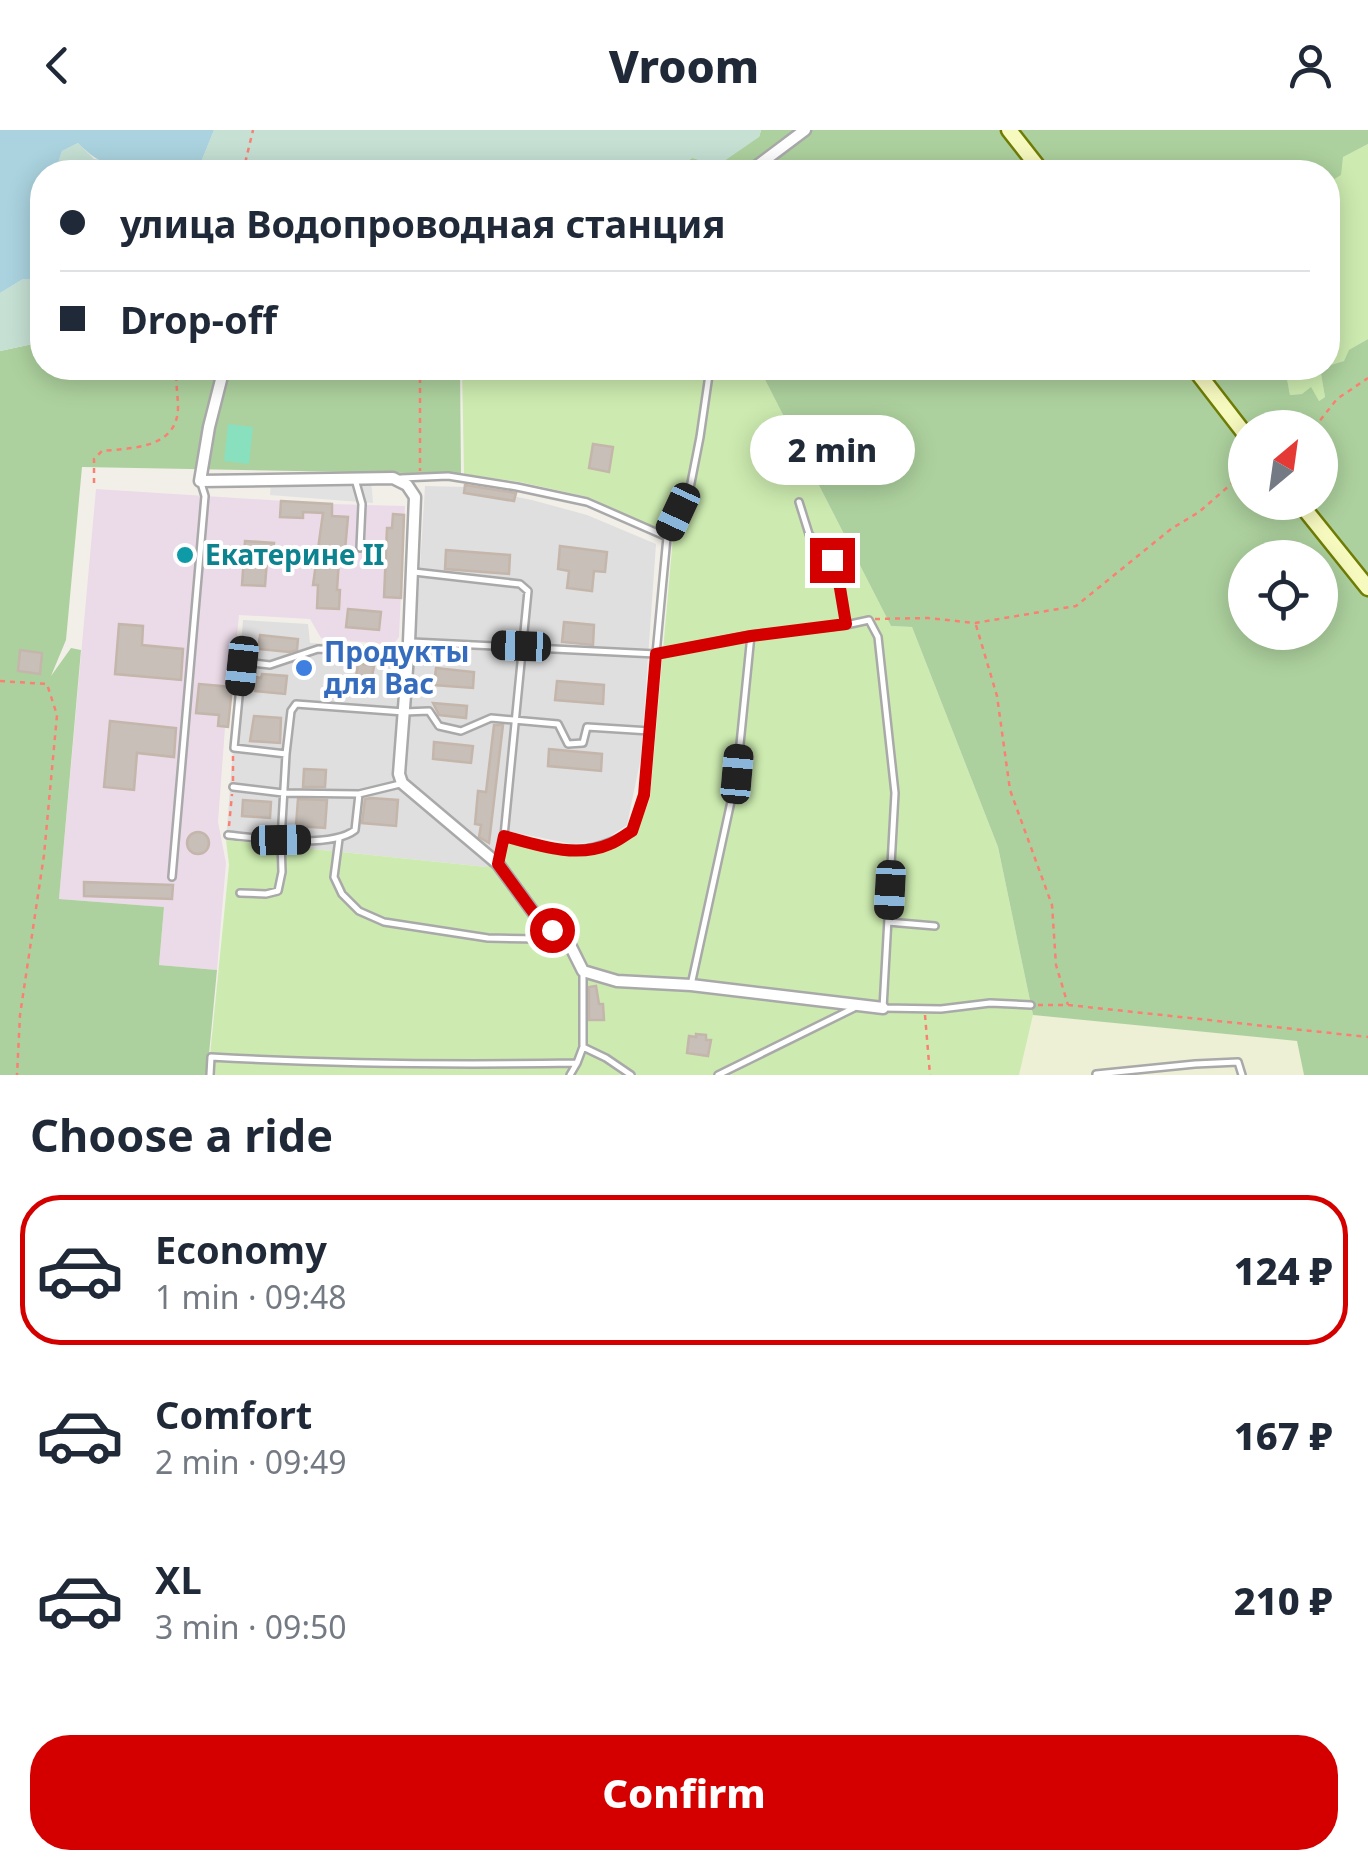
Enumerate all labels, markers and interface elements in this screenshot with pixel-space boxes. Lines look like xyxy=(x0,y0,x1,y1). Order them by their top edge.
text: Vroom xyxy=(609,35,759,96)
icon: back xyxy=(30,38,85,93)
icon: person xyxy=(1283,38,1338,93)
text: улица Водопроводная станция xyxy=(120,197,725,249)
text: Drop-off xyxy=(120,293,277,345)
north arrow xyxy=(1228,410,1338,520)
map controls xyxy=(1228,410,1338,650)
callout: 2 min xyxy=(750,415,914,485)
text: 2 min xyxy=(788,428,877,471)
car xyxy=(652,478,704,546)
place label: Екатерине II xyxy=(205,535,384,573)
route end xyxy=(810,538,855,583)
button: locate xyxy=(1228,540,1338,650)
marker: Екатерине II xyxy=(174,544,196,566)
car xyxy=(490,630,552,662)
place label: Продукты для Вас xyxy=(324,632,469,702)
car xyxy=(224,635,260,697)
marker: Продукты для Вас xyxy=(293,657,315,679)
car xyxy=(719,743,755,805)
car xyxy=(251,824,311,856)
car xyxy=(873,859,907,921)
route start xyxy=(530,908,575,953)
text: Choose a ride xyxy=(30,1104,333,1165)
text: Economy xyxy=(155,1223,327,1275)
icon: car xyxy=(35,1225,125,1315)
text: 124 ₽ xyxy=(1234,1244,1333,1296)
text: 1 min · 09:48 xyxy=(155,1275,347,1318)
text: Comfort xyxy=(155,1388,312,1440)
icon: car xyxy=(35,1390,125,1480)
text: 167 ₽ xyxy=(1234,1409,1333,1461)
text: 2 min · 09:49 xyxy=(155,1440,347,1483)
text: XL xyxy=(155,1553,202,1605)
icon: car xyxy=(35,1555,125,1645)
text: 210 ₽ xyxy=(1234,1574,1333,1626)
text: 3 min · 09:50 xyxy=(155,1605,347,1648)
button: Confirm xyxy=(30,1735,1338,1850)

